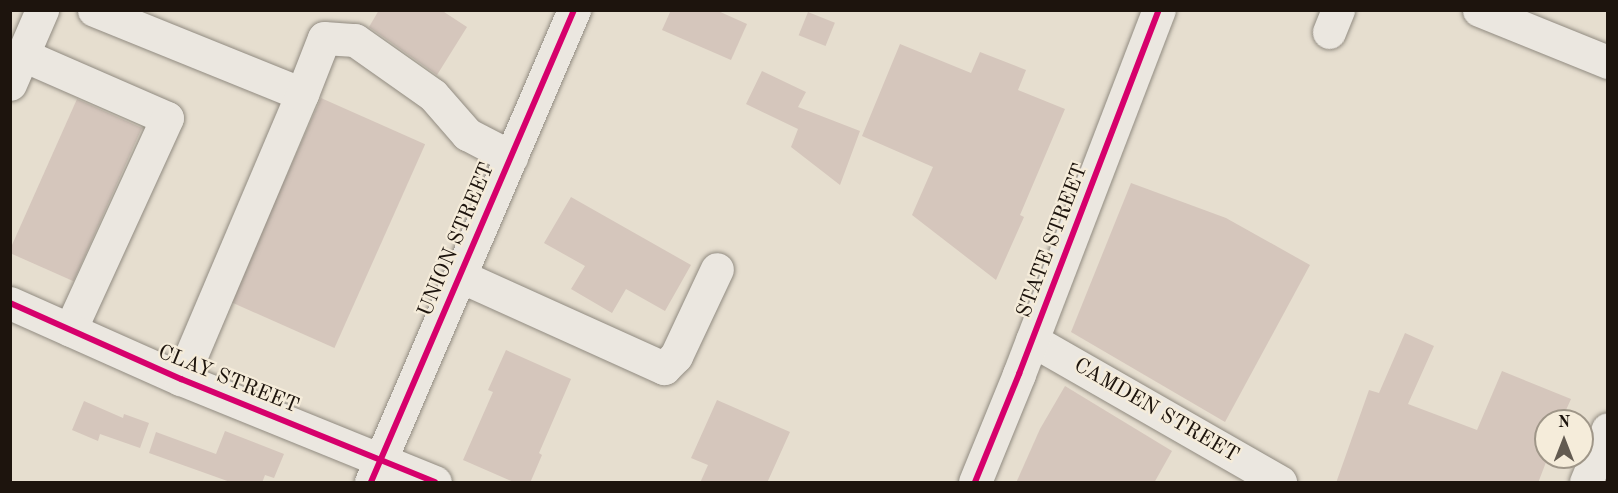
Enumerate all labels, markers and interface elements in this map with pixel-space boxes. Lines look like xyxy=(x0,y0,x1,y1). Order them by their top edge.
street label: UNION STREET xyxy=(413,159,501,321)
street label: STATE STREET xyxy=(1012,160,1094,322)
street label: CLAY STREET xyxy=(154,340,302,420)
street label: CAMDEN STREET xyxy=(1069,353,1243,469)
north arrow xyxy=(1534,409,1594,469)
text: N xyxy=(1558,415,1570,431)

